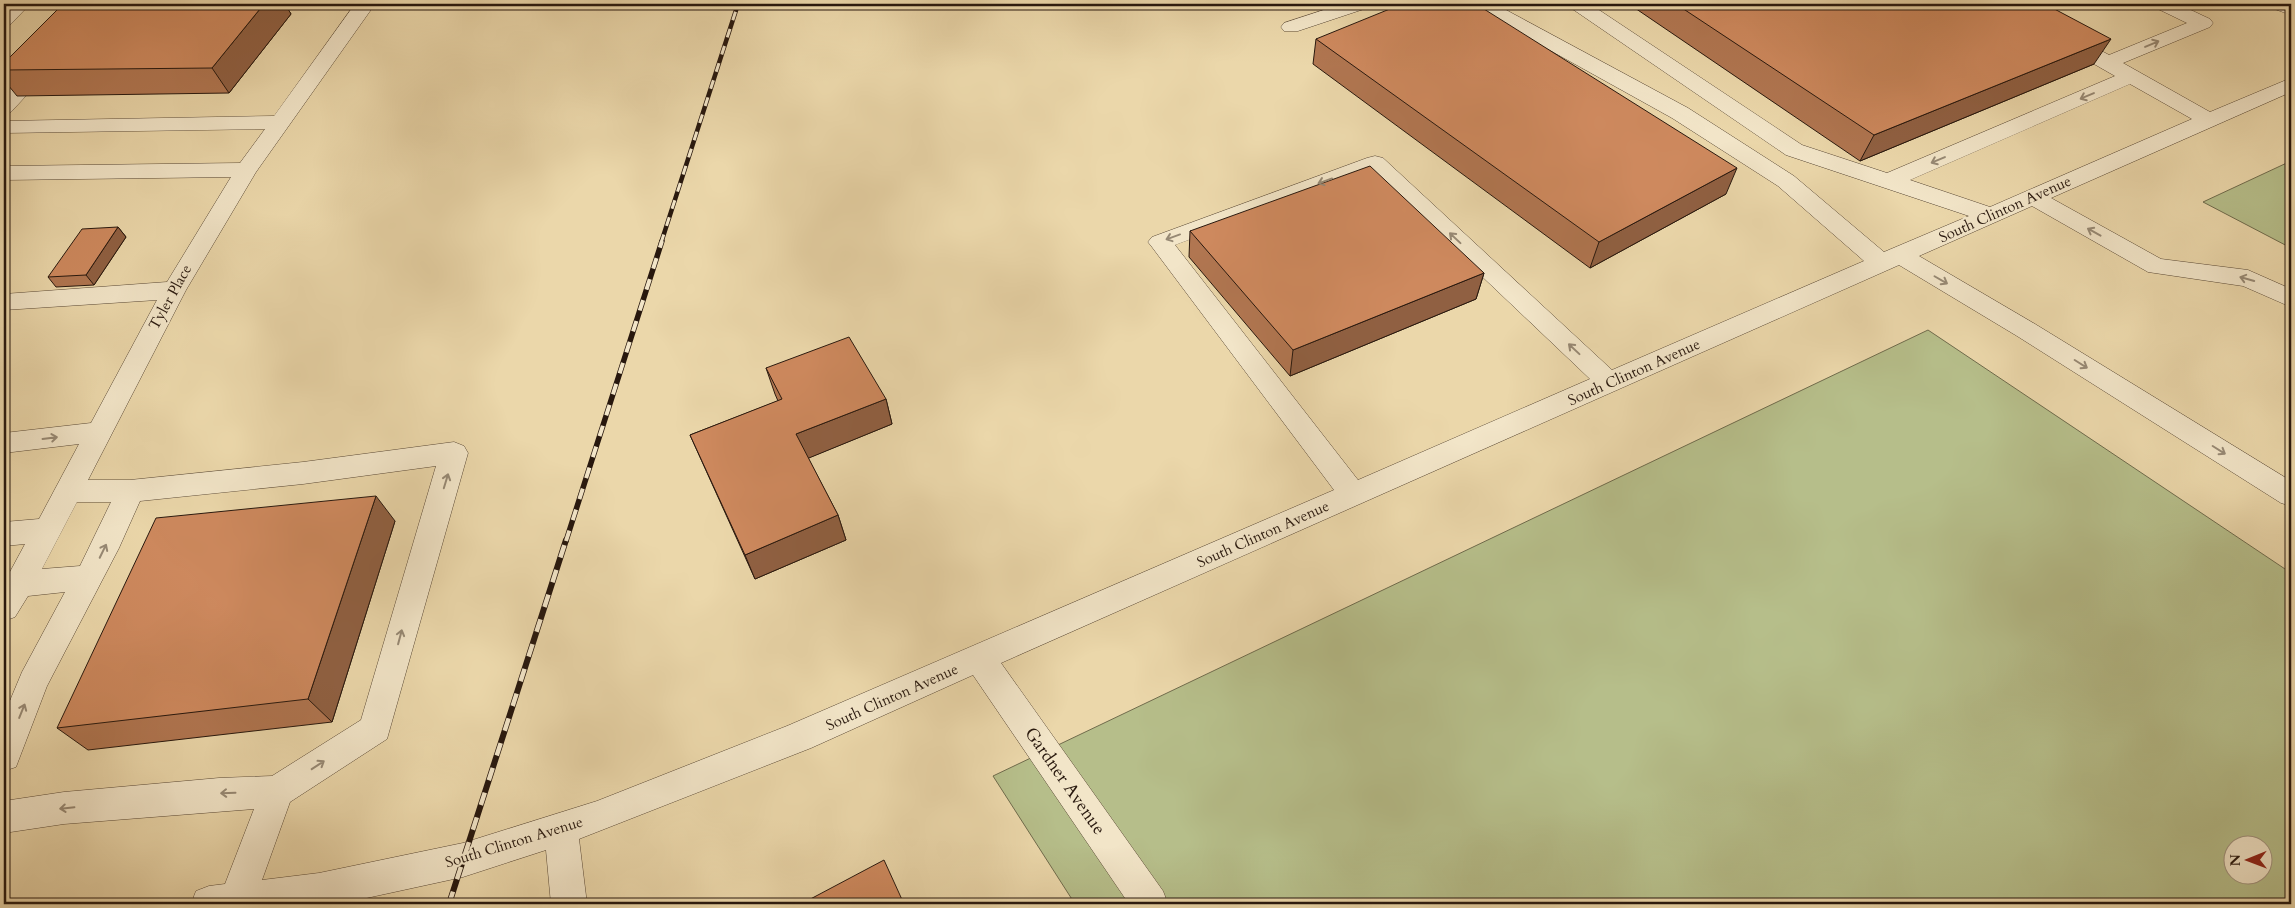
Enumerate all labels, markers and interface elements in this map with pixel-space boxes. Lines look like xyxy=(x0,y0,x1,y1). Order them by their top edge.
one-way arrow xyxy=(2144,39,2159,48)
one-way arrow xyxy=(2080,91,2095,101)
one-way arrow xyxy=(1931,155,1946,165)
street label: South Clinton Avenue xyxy=(1936,171,2075,247)
one-way arrow xyxy=(1318,177,1334,186)
one-way arrow xyxy=(2087,227,2102,237)
one-way arrow xyxy=(1449,232,1462,244)
one-way arrow xyxy=(1166,233,1181,242)
street label: Tyler Place xyxy=(144,261,196,333)
one-way arrow xyxy=(2239,274,2255,283)
one-way arrow xyxy=(1934,275,1948,285)
street label: South Clinton Avenue xyxy=(1565,334,1704,410)
one-way arrow xyxy=(1567,343,1580,355)
one-way arrow xyxy=(2073,359,2087,369)
one-way arrow xyxy=(42,433,58,443)
one-way arrow xyxy=(2211,445,2225,455)
one-way arrow xyxy=(441,474,451,490)
street label: South Clinton Avenue xyxy=(1194,496,1333,572)
one-way arrow xyxy=(99,544,108,559)
one-way arrow xyxy=(396,630,405,646)
street label: South Clinton Avenue xyxy=(823,659,962,735)
one-way arrow xyxy=(17,704,27,719)
street label: Gardner Avenue xyxy=(1019,722,1111,840)
one-way arrow xyxy=(311,760,325,770)
one-way arrow xyxy=(221,789,237,798)
one-way arrow xyxy=(59,803,75,813)
street label: South Clinton Avenue xyxy=(443,811,585,872)
north arrow xyxy=(2222,836,2272,886)
text: N xyxy=(2226,854,2245,866)

